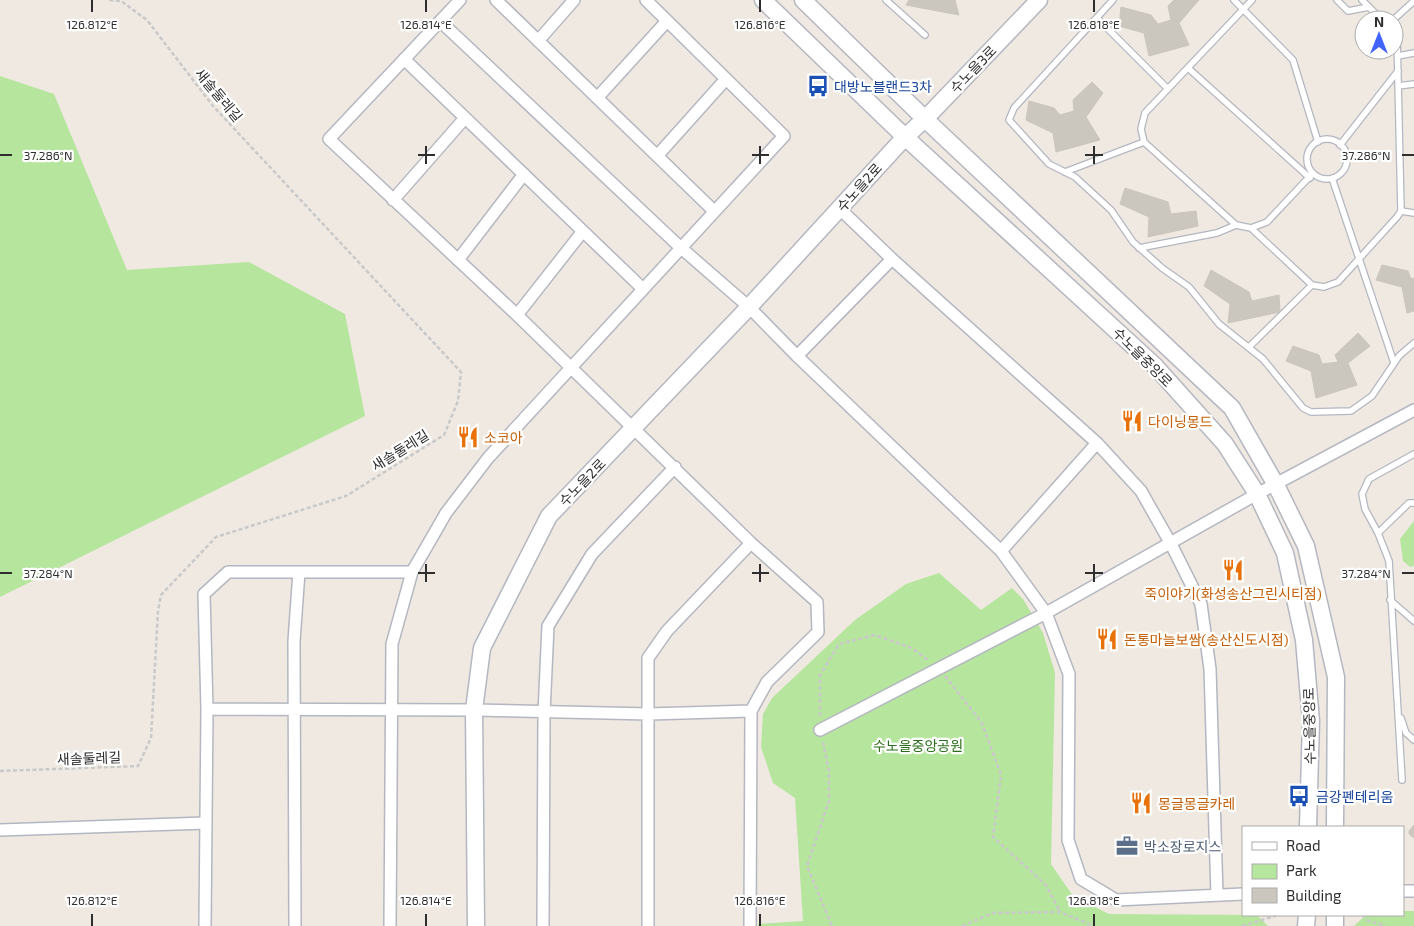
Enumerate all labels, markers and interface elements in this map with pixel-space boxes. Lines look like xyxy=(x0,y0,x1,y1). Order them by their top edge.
north arrow xyxy=(1354,10,1404,60)
text: N xyxy=(1374,13,1384,30)
text: 126.812°E xyxy=(66,17,118,31)
text: 126.814°E xyxy=(400,17,452,31)
text: 126.816°E xyxy=(734,17,786,31)
text: 126.818°E xyxy=(1068,17,1120,31)
street label: 수노을3로 xyxy=(946,42,1000,96)
street label: 새솔둘레길 xyxy=(192,65,246,125)
bus stop icon: 대방노블랜드3차 xyxy=(805,73,831,99)
place label: 대방노블랜드3차 xyxy=(834,78,932,95)
text: 37.286°N xyxy=(24,148,72,162)
text: 37.286°N xyxy=(1342,148,1390,162)
street label: 수노을2로 xyxy=(833,159,885,215)
street label: 수노을중앙로 xyxy=(1110,324,1176,390)
restaurant icon: 다이닝몽드 xyxy=(1119,408,1145,434)
place label: 다이닝몽드 xyxy=(1148,413,1213,430)
restaurant icon: 소코아 xyxy=(455,424,481,450)
street label: 새솔둘레길 xyxy=(368,426,432,474)
place label: 소코아 xyxy=(484,429,523,446)
street label: 수노을2로 xyxy=(555,455,609,509)
restaurant icon: 죽이야기(화성송산그린시티점) xyxy=(1220,557,1246,583)
text: 37.284°N xyxy=(23,566,73,580)
text: 37.284°N xyxy=(1341,566,1391,580)
place label: 죽이야기(화성송산그린시티점) xyxy=(1144,585,1322,602)
restaurant icon: 돈통마늘보쌈(송산신도시점) xyxy=(1094,626,1120,652)
place label: 돈통마늘보쌈(송산신도시점) xyxy=(1124,631,1289,648)
street label: 수노을중앙로 xyxy=(1300,687,1318,765)
park label: 수노을중앙공원 xyxy=(873,737,963,754)
street label: 새솔둘레길 xyxy=(57,748,121,768)
bus stop icon: 금강펜테리움 xyxy=(1286,783,1312,809)
place label: 금강펜테리움 xyxy=(1316,788,1393,805)
restaurant icon: 몽글몽글카레 xyxy=(1128,790,1154,816)
place label: 몽글몽글카레 xyxy=(1158,795,1235,812)
legend xyxy=(1242,826,1404,916)
office icon: 박소장로지스 xyxy=(1114,833,1140,859)
text: Road xyxy=(1286,836,1321,854)
place label: 박소장로지스 xyxy=(1144,838,1221,855)
text: Park xyxy=(1286,861,1317,879)
text: Building xyxy=(1286,886,1342,904)
text: 126.812°E xyxy=(66,893,118,907)
text: 126.814°E xyxy=(400,893,452,907)
text: 126.816°E xyxy=(734,893,786,907)
text: 126.818°E xyxy=(1068,893,1120,907)

